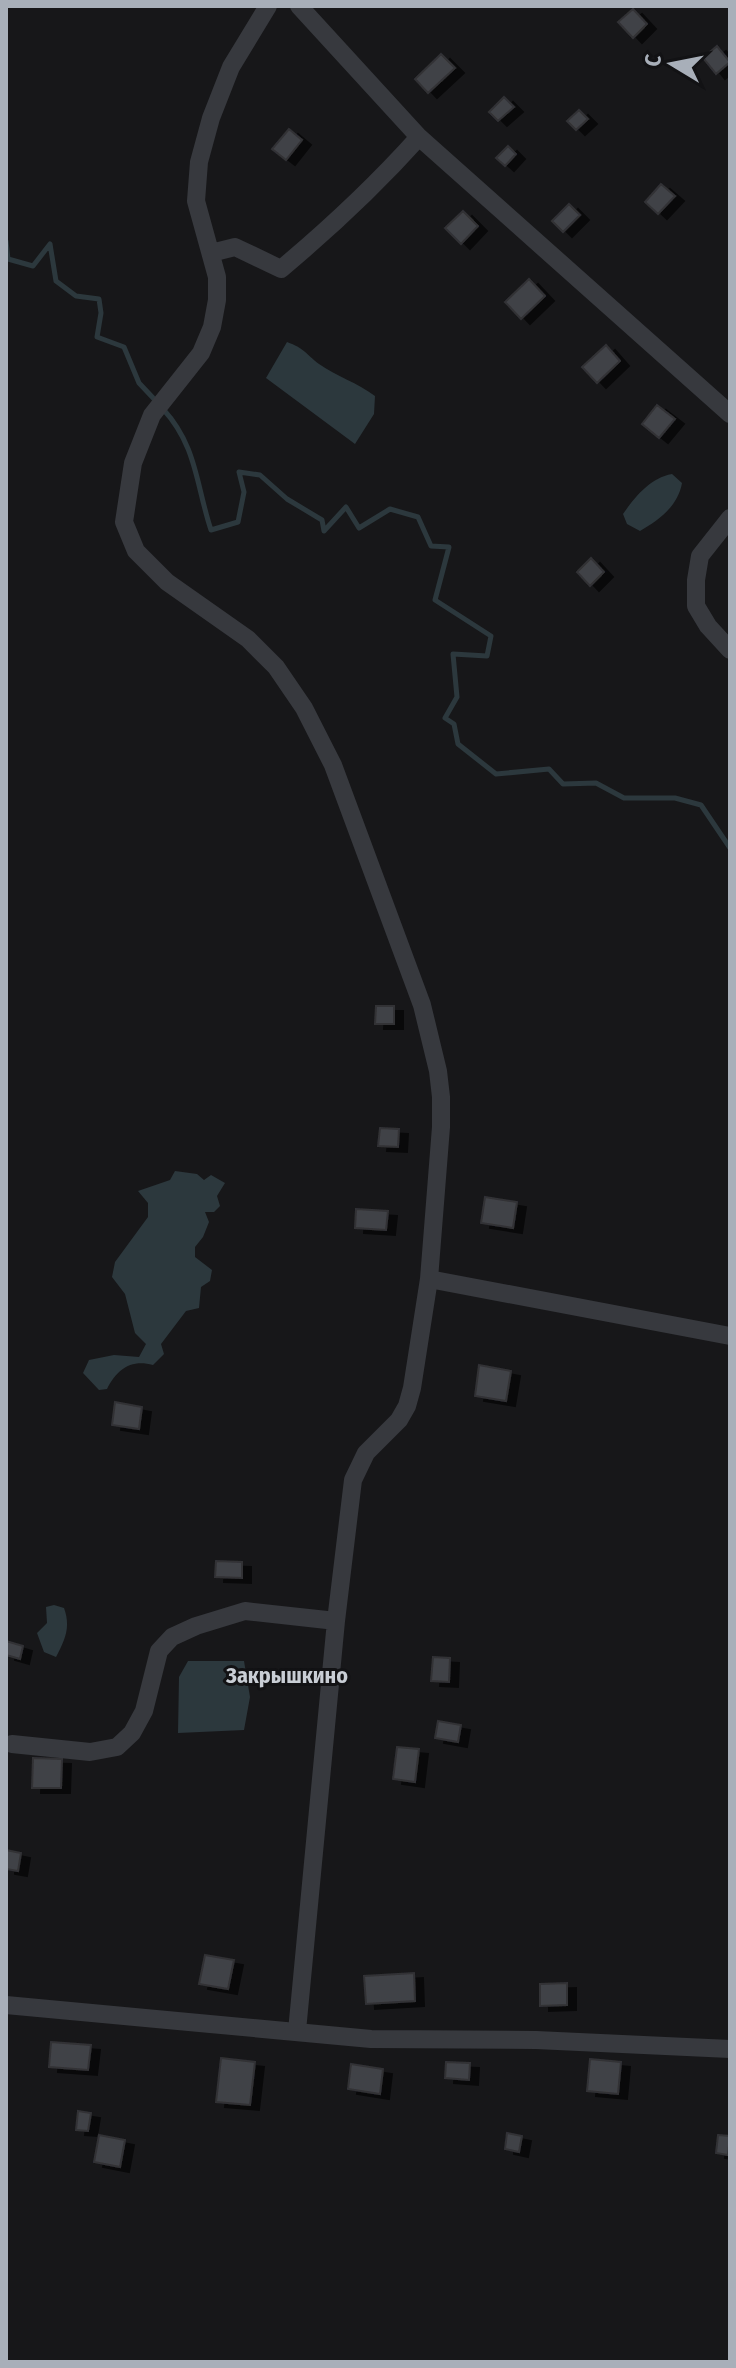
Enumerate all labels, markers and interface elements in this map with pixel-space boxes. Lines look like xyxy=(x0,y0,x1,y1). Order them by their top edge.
north arrow xyxy=(632,24,712,104)
text: С xyxy=(639,52,667,69)
district label: Закрышкино xyxy=(225,1662,348,1689)

